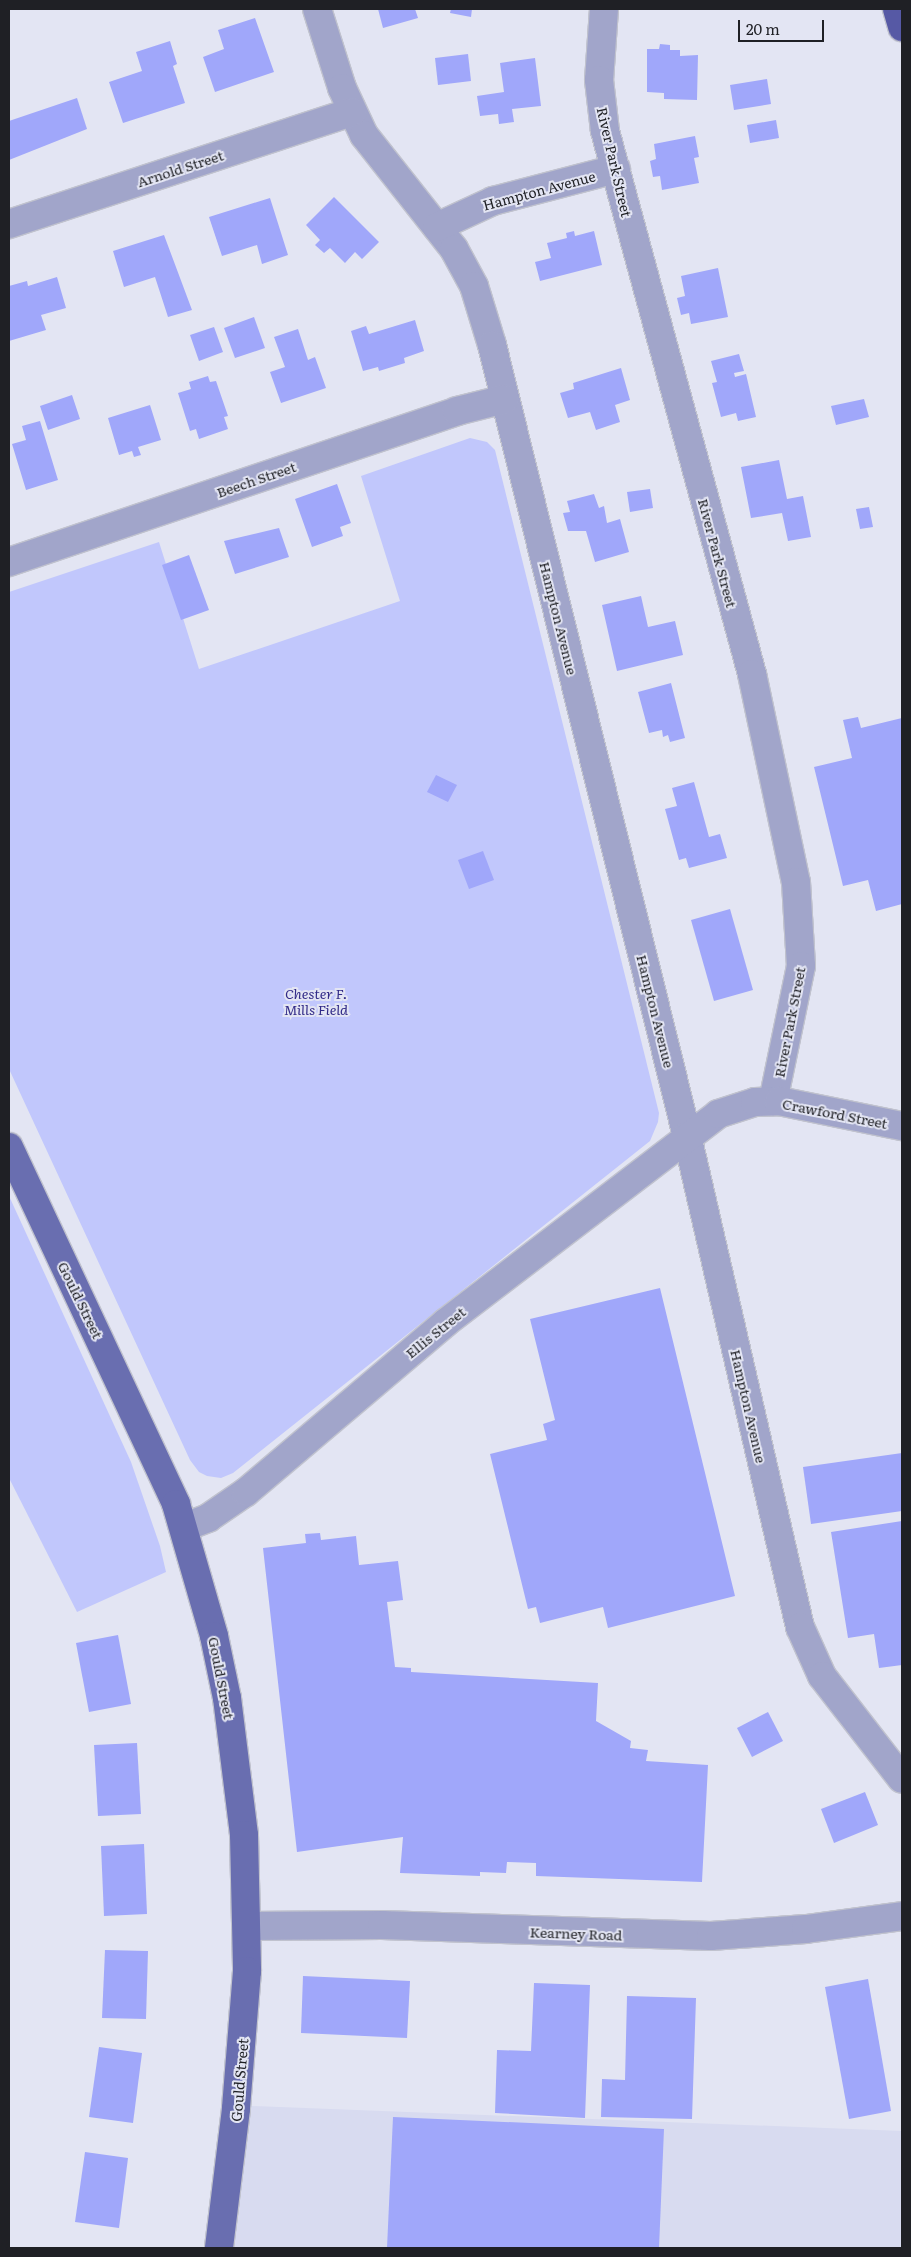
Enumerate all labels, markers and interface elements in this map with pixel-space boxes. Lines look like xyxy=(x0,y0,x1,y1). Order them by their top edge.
scale bar xyxy=(741,10,827,42)
text: 20 m xyxy=(746,17,780,40)
street label: River Park Street xyxy=(594,105,636,219)
street label: Arnold Street xyxy=(135,146,225,190)
street label: Hampton Avenue xyxy=(481,167,597,213)
street label: Beech Street xyxy=(214,458,298,500)
street label: River Park Street xyxy=(695,497,741,609)
street label: Hampton Avenue xyxy=(537,560,581,676)
street label: Hampton Avenue xyxy=(634,953,678,1069)
street label: River Park Street xyxy=(770,965,808,1079)
park label: Chester F. Mills Field xyxy=(284,985,348,1018)
street label: Crawford Street xyxy=(781,1095,889,1131)
street label: Gould Street xyxy=(55,1259,107,1341)
street label: Ellis Street xyxy=(402,1303,468,1361)
street label: Hampton Avenue xyxy=(728,1348,770,1464)
street label: Gould Street xyxy=(206,1635,238,1721)
street label: Kearney Road xyxy=(529,1923,623,1943)
street label: Gould Street xyxy=(227,2038,251,2122)

